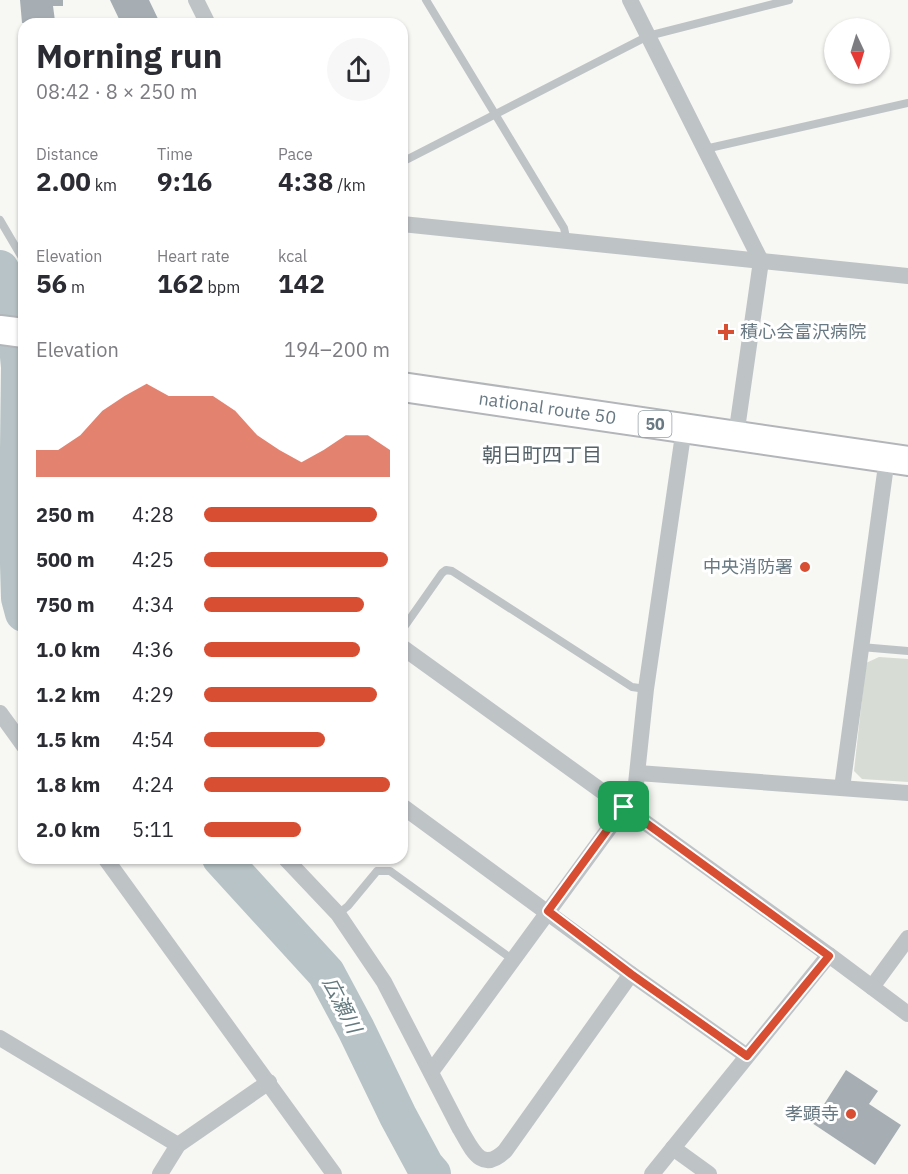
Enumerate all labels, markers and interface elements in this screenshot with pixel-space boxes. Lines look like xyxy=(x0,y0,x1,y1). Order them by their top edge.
north arrow xyxy=(824,18,890,84)
map controls xyxy=(824,18,890,84)
text: Morning run xyxy=(36,34,222,77)
button: share xyxy=(327,38,390,101)
text: 08:42 · 8 × 250 m xyxy=(36,78,197,105)
text: Distance xyxy=(36,144,98,164)
text: Time xyxy=(157,144,193,164)
text: Pace xyxy=(278,144,313,164)
text: 2.00 xyxy=(36,164,91,198)
text: 9:16 xyxy=(157,164,212,198)
text: 4:38 xyxy=(278,164,333,198)
text: km xyxy=(91,175,117,195)
text: /km xyxy=(333,175,366,195)
text: Elevation xyxy=(36,246,102,266)
text: Heart rate xyxy=(157,246,230,266)
text: kcal xyxy=(278,246,307,266)
text: 56 xyxy=(36,266,67,300)
text: 162 xyxy=(157,266,204,300)
text: 142 xyxy=(278,266,325,300)
text: m xyxy=(67,277,85,297)
text: bpm xyxy=(204,277,240,297)
place label: 積心会富沢病院 xyxy=(740,320,866,343)
marker: 積心会富沢病院 xyxy=(717,323,735,341)
text: Elevation xyxy=(36,336,119,363)
text: 194–200 m xyxy=(284,336,390,363)
street label: national route 50 xyxy=(477,386,618,429)
road number: 50 xyxy=(638,411,672,437)
district label: 朝日町四丁目 xyxy=(482,441,602,468)
text: 250 m xyxy=(36,501,95,528)
text: 4:28 xyxy=(132,501,174,528)
text: 500 m xyxy=(36,546,95,573)
text: 4:25 xyxy=(132,546,174,573)
place label: 中央消防署 xyxy=(703,555,793,578)
marker: 中央消防署 xyxy=(798,560,812,574)
text: 750 m xyxy=(36,591,95,618)
text: 4:34 xyxy=(132,591,174,618)
text: 1.0 km xyxy=(36,636,100,663)
text: 4:36 xyxy=(132,636,174,663)
text: 1.2 km xyxy=(36,681,100,708)
text: 4:29 xyxy=(132,681,174,708)
text: 1.5 km xyxy=(36,726,100,753)
text: 4:54 xyxy=(132,726,174,753)
text: 1.8 km xyxy=(36,771,100,798)
text: 4:24 xyxy=(132,771,174,798)
pin xyxy=(598,781,649,832)
icon: arrive xyxy=(607,790,640,823)
text: 2.0 km xyxy=(36,816,100,843)
text: 5:11 xyxy=(132,816,174,843)
water label: 広瀬川 xyxy=(317,972,369,1039)
place label: 孝顕寺 xyxy=(785,1102,839,1125)
marker: 孝顕寺 xyxy=(844,1107,858,1121)

